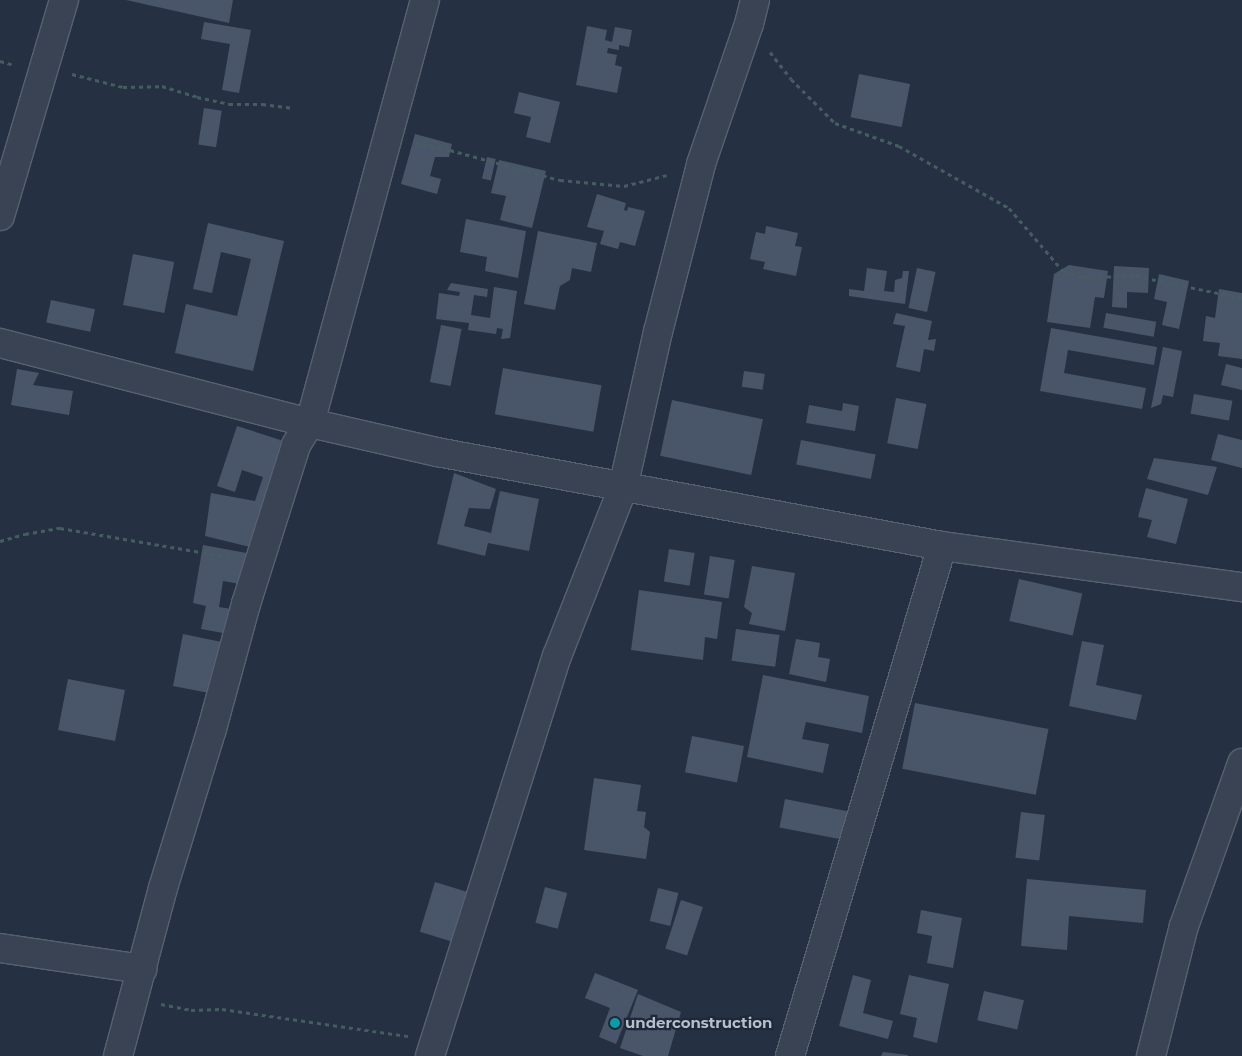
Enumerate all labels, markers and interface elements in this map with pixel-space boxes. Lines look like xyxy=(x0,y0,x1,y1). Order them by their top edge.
place label: underconstruction xyxy=(625,1014,772,1032)
marker: underconstruction xyxy=(609,1017,621,1029)

